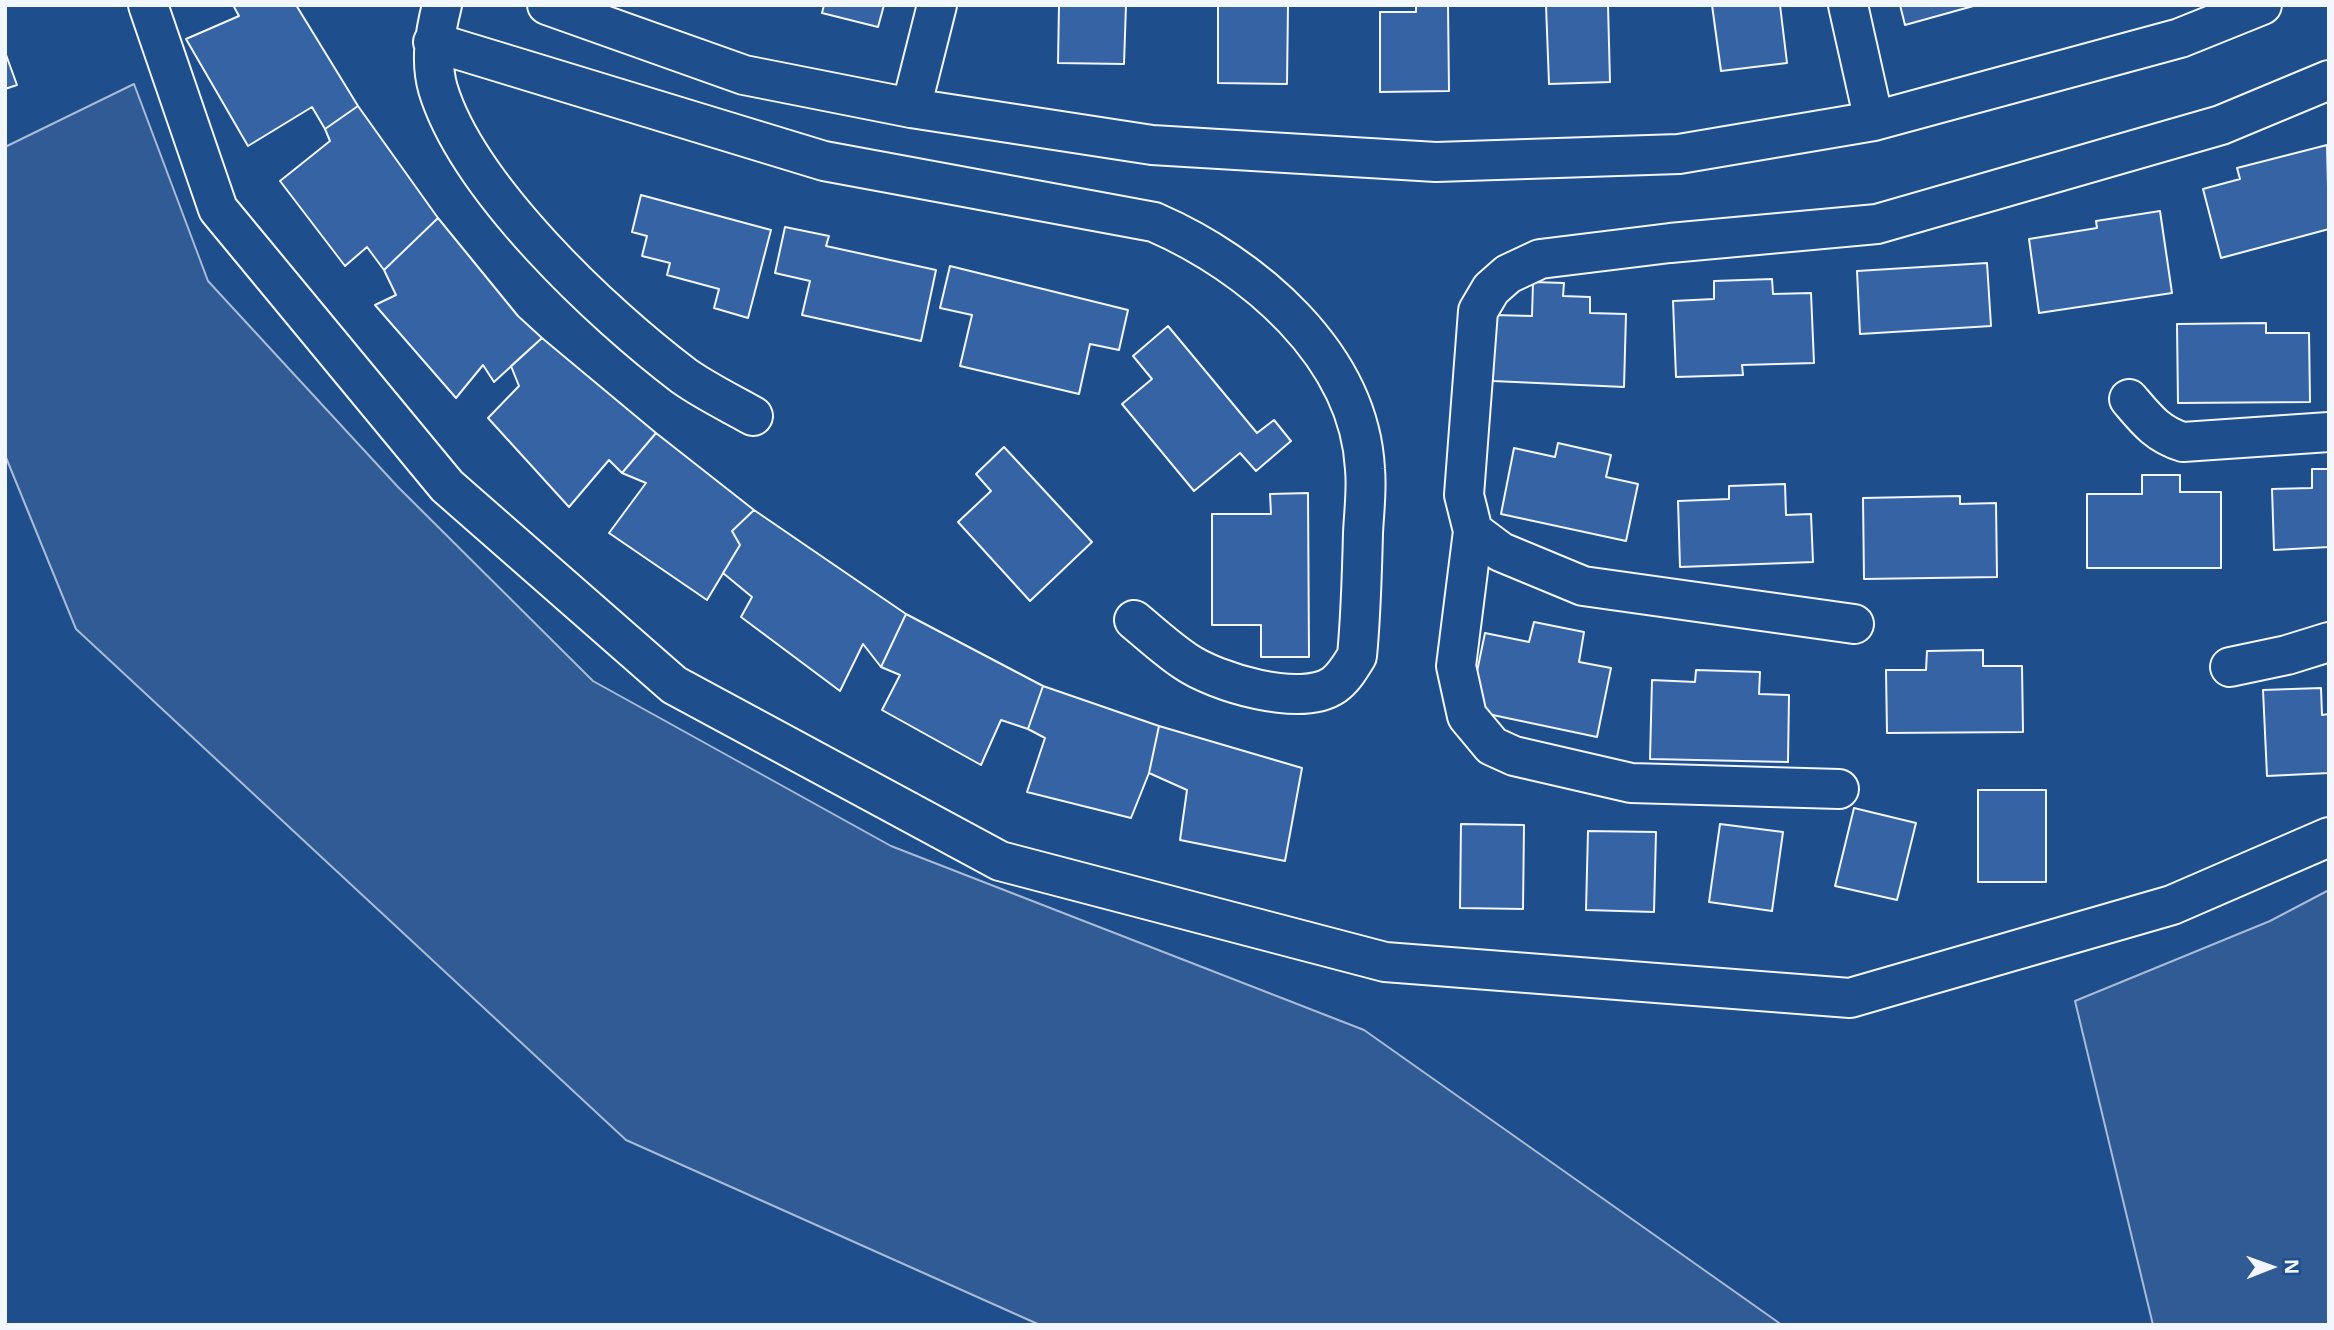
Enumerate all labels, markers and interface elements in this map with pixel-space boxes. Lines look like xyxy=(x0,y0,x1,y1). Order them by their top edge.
north arrow xyxy=(2236,1232,2306,1302)
text: N xyxy=(2279,1259,2305,1275)

